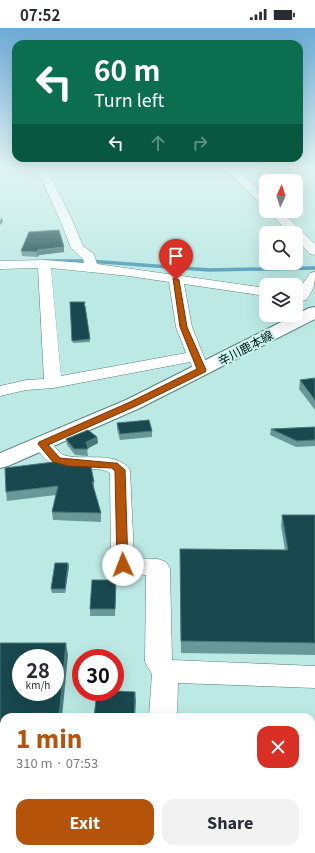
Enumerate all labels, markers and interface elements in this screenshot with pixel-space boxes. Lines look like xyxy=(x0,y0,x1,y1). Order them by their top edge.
text: 07:52 xyxy=(20,4,60,25)
text: 60 m xyxy=(94,49,160,89)
icon: left xyxy=(28,56,80,108)
text: Turn left xyxy=(94,86,164,112)
icon: left xyxy=(105,132,127,154)
icon: ahead xyxy=(147,132,169,154)
icon: right xyxy=(189,132,211,154)
north arrow xyxy=(259,174,303,218)
map controls xyxy=(259,174,303,322)
button: search xyxy=(259,226,303,270)
pin xyxy=(159,239,193,280)
icon: arrive xyxy=(165,245,187,267)
button: layers xyxy=(259,278,303,322)
street label: 辛川鹿本線 xyxy=(215,325,275,369)
position arrow xyxy=(102,544,144,586)
speed limit sign: 30 xyxy=(72,649,124,701)
text: 28 xyxy=(26,655,50,684)
text: km/h xyxy=(26,677,50,692)
text: 1 min xyxy=(16,720,82,755)
button: close xyxy=(257,726,299,768)
text: 310 m · 07:53 xyxy=(16,753,98,772)
button: Exit xyxy=(16,799,154,845)
button: Share xyxy=(162,799,299,845)

